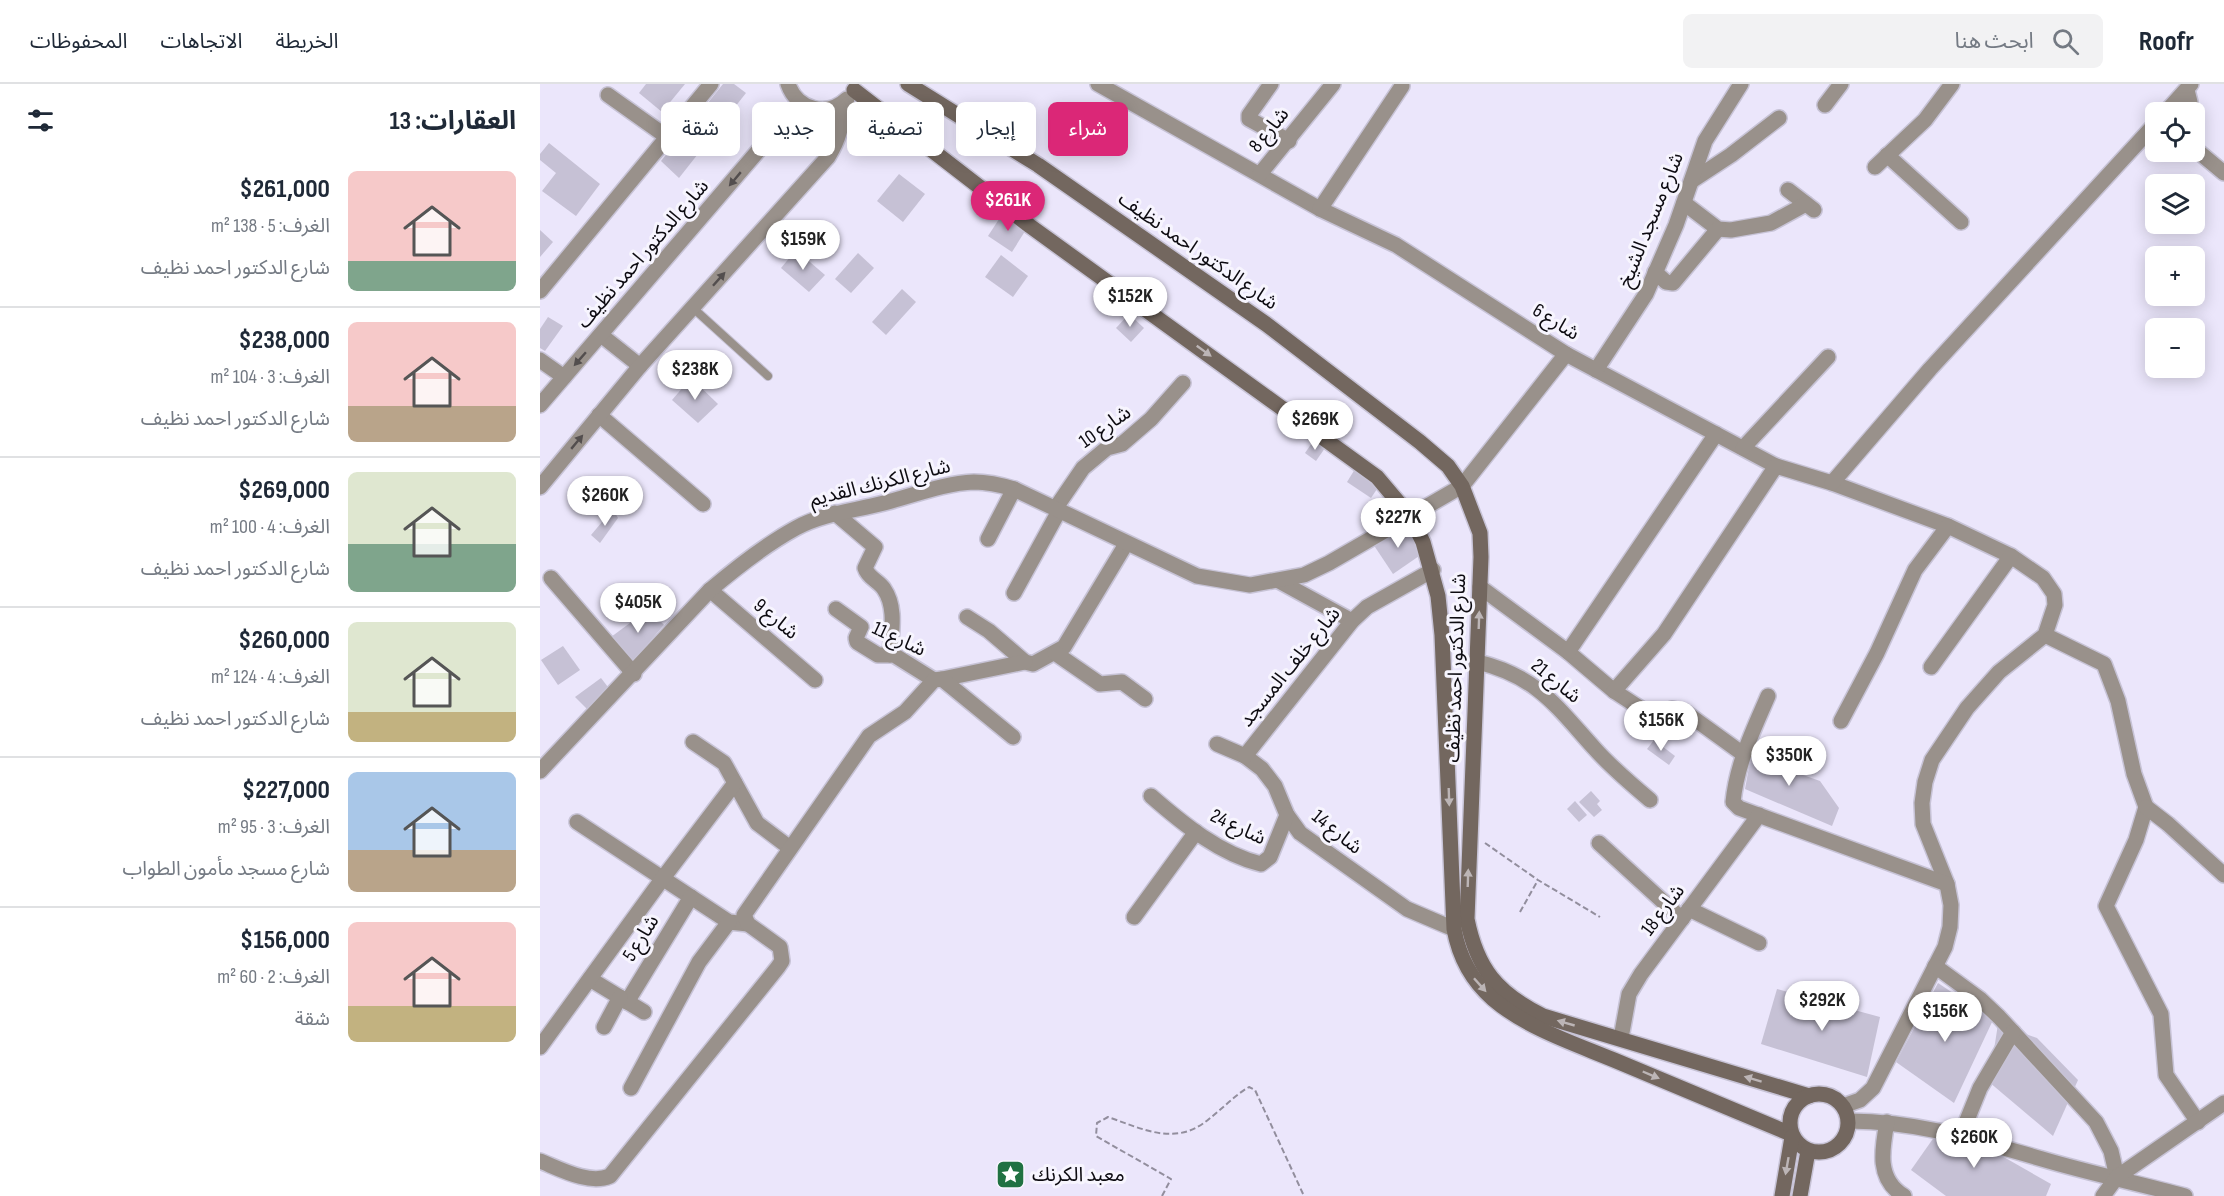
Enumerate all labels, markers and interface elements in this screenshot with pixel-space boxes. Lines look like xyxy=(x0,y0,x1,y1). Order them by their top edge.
search box xyxy=(1683,14,2103,68)
icon: search xyxy=(2049,25,2082,58)
text: Roofr xyxy=(2139,25,2194,58)
text: ابحث هنا xyxy=(1955,28,2034,55)
text: المحفوظات xyxy=(30,29,127,54)
text: الاتجاهات xyxy=(160,29,242,54)
text: الخريطة xyxy=(275,29,338,54)
chip: شقة xyxy=(661,102,740,156)
chip: جديد xyxy=(752,102,835,156)
chip: تصفية xyxy=(847,102,944,156)
chip: إيجار xyxy=(956,102,1036,156)
chip: شراء xyxy=(1048,102,1128,156)
map controls xyxy=(2145,102,2205,378)
button: locate xyxy=(2145,102,2205,162)
street label: شارع 8 xyxy=(1244,103,1296,159)
icon: filters xyxy=(24,104,57,137)
text: العقارات: 13 xyxy=(389,106,516,137)
street label: شارع مسجد الشيخ xyxy=(1613,149,1691,292)
one-way arrow xyxy=(729,171,742,186)
text: $261,000 xyxy=(239,174,330,205)
button: layers xyxy=(2145,174,2205,234)
street label: شارع الدكتور احمد نظيف xyxy=(572,175,716,335)
pin: $261K xyxy=(966,181,1050,232)
street label: شارع الدكتور احمد نظيف xyxy=(1112,187,1282,317)
text: $261K xyxy=(985,188,1031,212)
icon: home xyxy=(396,195,468,267)
text: الغرف: 5 · 138 m² xyxy=(211,214,330,238)
pin: $159K xyxy=(761,220,845,271)
text: $159K xyxy=(780,227,826,251)
button: + xyxy=(2145,246,2205,306)
text: شارع الدكتور احمد نظيف xyxy=(141,256,330,280)
one-way arrow xyxy=(712,272,726,287)
pin: $152K xyxy=(1088,277,1172,328)
text: $152K xyxy=(1107,284,1153,308)
street label: شارع 6 xyxy=(1527,298,1584,347)
button: − xyxy=(2145,318,2205,378)
text: $238,000 xyxy=(238,325,330,356)
one-way arrow xyxy=(1196,345,1211,357)
icon: home xyxy=(396,346,468,418)
pin: $238K xyxy=(653,350,737,401)
one-way arrow xyxy=(574,351,587,366)
text: $238K xyxy=(671,357,719,381)
text: الغرف: 3 · 104 m² xyxy=(210,365,330,389)
pin: $269K xyxy=(1273,400,1357,451)
street label: شارع 10 xyxy=(1074,401,1137,455)
text: شارع الدكتور احمد نظيف xyxy=(141,407,330,431)
text: $269K xyxy=(1291,407,1339,431)
one-way arrow xyxy=(571,434,584,450)
street label: شارع الكرنك القديم xyxy=(807,454,953,514)
text: $269,000 xyxy=(238,475,330,506)
pin: $260K xyxy=(563,476,647,527)
text: $260K xyxy=(581,483,629,507)
icon: home xyxy=(396,496,468,568)
pin: $227K xyxy=(1356,498,1440,549)
text: $227K xyxy=(1375,505,1421,529)
text: الغرف: 4 · 100 m² xyxy=(210,515,330,539)
text: شارع الدكتور احمد نظيف xyxy=(141,557,330,581)
street label: شارع الدكتور احمد نظيف xyxy=(1441,573,1473,763)
pin: $405K xyxy=(596,583,680,634)
text: $405K xyxy=(614,590,662,614)
street label: شارع 9 xyxy=(747,593,803,646)
street label: شارع خلف المسجد xyxy=(1234,602,1347,733)
one-way arrow xyxy=(1474,611,1484,630)
street label: شارع 11 xyxy=(868,616,930,664)
text: $260,000 xyxy=(238,625,330,656)
icon: home xyxy=(396,646,468,718)
street label: شارع 21 xyxy=(1525,654,1586,710)
text: الغرف: 4 · 124 m² xyxy=(211,665,330,689)
pin: $156K xyxy=(1619,701,1703,752)
text: شارع الدكتور احمد نظيف xyxy=(141,707,330,731)
text: $156K xyxy=(1638,708,1684,732)
pin: $350K xyxy=(1747,736,1831,787)
text: $350K xyxy=(1765,743,1813,767)
text: $227,000 xyxy=(242,775,330,806)
one-way arrow xyxy=(1444,788,1453,807)
icon: home xyxy=(396,796,468,868)
street label: شارع 24 xyxy=(1206,804,1270,852)
street label: شارع 14 xyxy=(1306,805,1367,861)
text: الغرف: 3 · 95 m² xyxy=(218,815,330,839)
text: شارع مسجد مأمون الطواب xyxy=(122,857,330,881)
one-way arrow xyxy=(1464,868,1473,887)
street label: شارع 18 xyxy=(1636,880,1692,942)
street label: شارع 5 xyxy=(618,910,666,967)
text: $156,000 xyxy=(240,925,330,956)
icon: home xyxy=(396,946,468,1018)
text: الغرف: 2 · 60 m² xyxy=(217,965,330,989)
one-way arrow xyxy=(1473,977,1486,992)
pin: $292K xyxy=(1780,981,1864,1032)
text: $292K xyxy=(1798,988,1846,1012)
pin: $156K xyxy=(1903,992,1987,1043)
text: $156K xyxy=(1922,999,1968,1023)
text: شقة xyxy=(295,1007,330,1031)
one-way arrow xyxy=(1557,1018,1575,1027)
one-way arrow xyxy=(1642,1071,1660,1080)
one-way arrow xyxy=(1744,1073,1762,1083)
pin: $260K xyxy=(1932,1118,2016,1169)
text: $260K xyxy=(1950,1125,1998,1149)
one-way arrow xyxy=(1783,1157,1792,1176)
place icon: معبد الكرنك xyxy=(995,1159,1027,1191)
place label: معبد الكرنك xyxy=(1032,1163,1125,1187)

